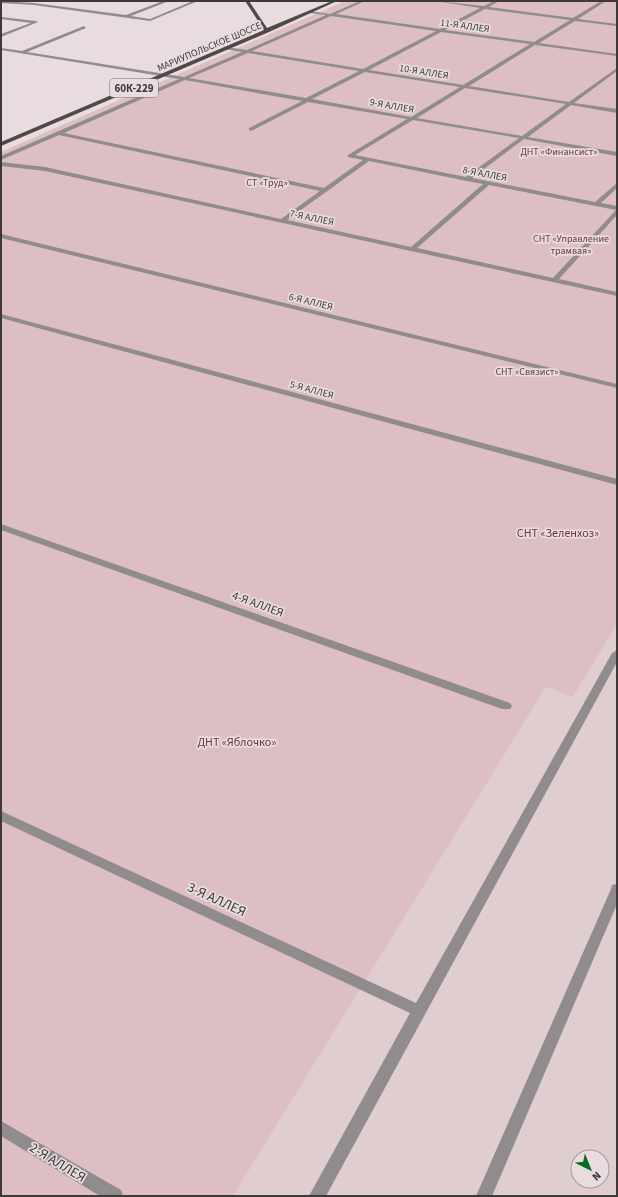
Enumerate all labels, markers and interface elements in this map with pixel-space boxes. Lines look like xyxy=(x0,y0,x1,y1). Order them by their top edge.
street label: 11-Я АЛЛЕЯ xyxy=(439,16,491,36)
street label: МАРИУПОЛЬСКОЕ ШОССЕ xyxy=(155,19,264,75)
street label: 10-Я АЛЛЕЯ xyxy=(398,61,450,83)
road number: 60К-229 xyxy=(110,79,158,97)
street label: 9-Я АЛЛЕЯ xyxy=(369,95,415,117)
park label: ДНТ «Финансист» xyxy=(520,145,598,159)
street label: 8-Я АЛЛЕЯ xyxy=(461,163,508,185)
park label: СТ «Труд» xyxy=(246,176,288,190)
street label: 7-Я АЛЛЕЯ xyxy=(288,206,335,229)
park label: СНТ «Управление трамвая» xyxy=(533,232,609,258)
street label: 6-Я АЛЛЕЯ xyxy=(287,290,334,314)
park label: СНТ «Связист» xyxy=(495,365,559,379)
street label: 5-Я АЛЛЕЯ xyxy=(288,377,335,403)
park label: СНТ «Зеленхоз» xyxy=(517,525,599,542)
street label: 4-Я АЛЛЕЯ xyxy=(230,587,286,622)
park label: ДНТ «Яблочко» xyxy=(198,734,276,751)
street label: 3-Я АЛЛЕЯ xyxy=(184,878,249,922)
street label: 2-Я АЛЛЕЯ xyxy=(25,1138,90,1188)
north arrow xyxy=(570,1149,610,1189)
text: N xyxy=(589,1168,604,1184)

